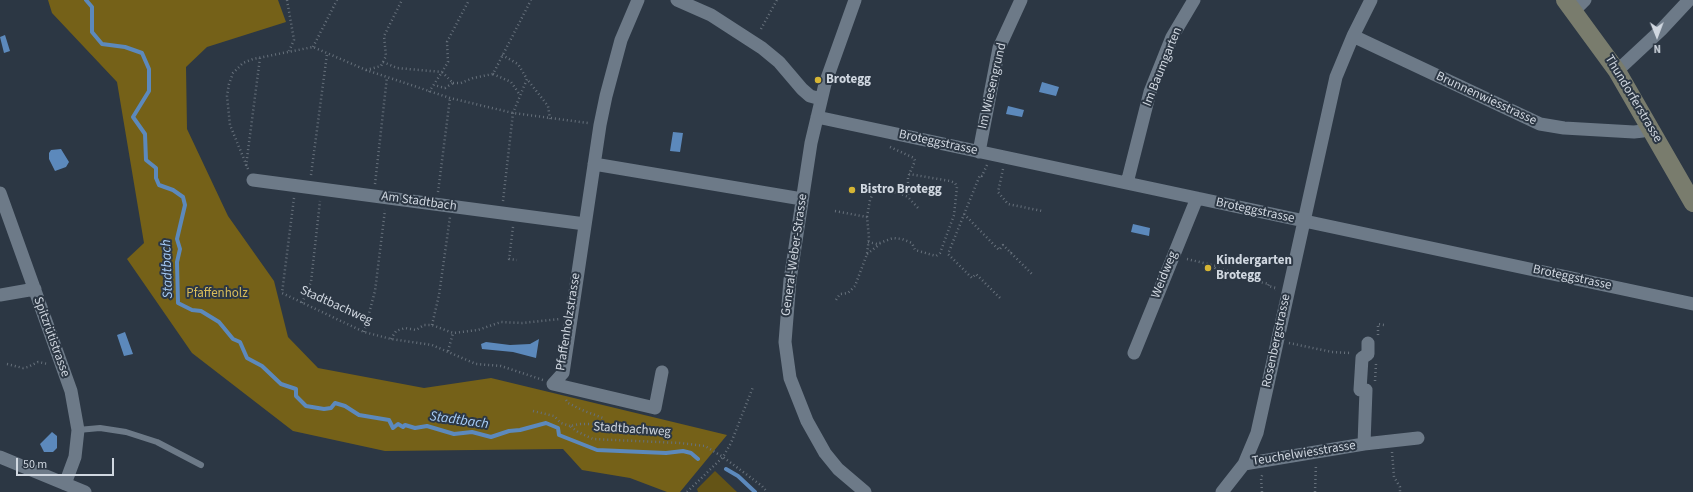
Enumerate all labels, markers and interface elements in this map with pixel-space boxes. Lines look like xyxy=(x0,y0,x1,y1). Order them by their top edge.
north arrow xyxy=(1637,16,1677,56)
street label: Im Baumgarten xyxy=(1140,25,1186,109)
street label: Im Wiesengrund xyxy=(975,41,1011,131)
text: N xyxy=(1653,41,1661,56)
street label: Thundorferstrasse xyxy=(1601,52,1665,146)
street label: Brunnenwiesstrasse xyxy=(1433,69,1539,129)
place label: Brotegg xyxy=(826,72,871,88)
marker: Brotegg xyxy=(813,75,823,85)
street label: Broteggstrasse xyxy=(897,127,979,159)
place label: Bistro Brotegg xyxy=(860,182,942,198)
marker: Bistro Brotegg xyxy=(847,185,857,195)
street label: Am Stadtbach xyxy=(380,189,458,215)
street label: General-Weber-Strasse xyxy=(779,193,811,317)
street label: Broteggstrasse xyxy=(1214,195,1296,227)
water label: Stadtbach xyxy=(159,239,177,299)
street label: Weidweg xyxy=(1149,249,1181,301)
place label: Kindergarten Brotegg xyxy=(1216,253,1292,284)
street label: Broteggstrasse xyxy=(1531,262,1613,294)
marker: Kindergarten Brotegg xyxy=(1203,263,1213,273)
street label: Pfaffenholzstrasse xyxy=(554,272,584,372)
street label: Stadtbachweg xyxy=(297,283,375,329)
park label: Pfaffenholz xyxy=(186,286,248,302)
street label: Rosenbergstrasse xyxy=(1259,293,1295,389)
street label: Spitzrütistrasse xyxy=(29,295,73,379)
water label: Stadtbach xyxy=(428,409,490,433)
street label: Stadtbachweg xyxy=(593,420,671,440)
street label: Teuchelwiesstrasse xyxy=(1251,438,1357,470)
scale bar xyxy=(18,450,116,476)
text: 50 m xyxy=(23,456,47,473)

